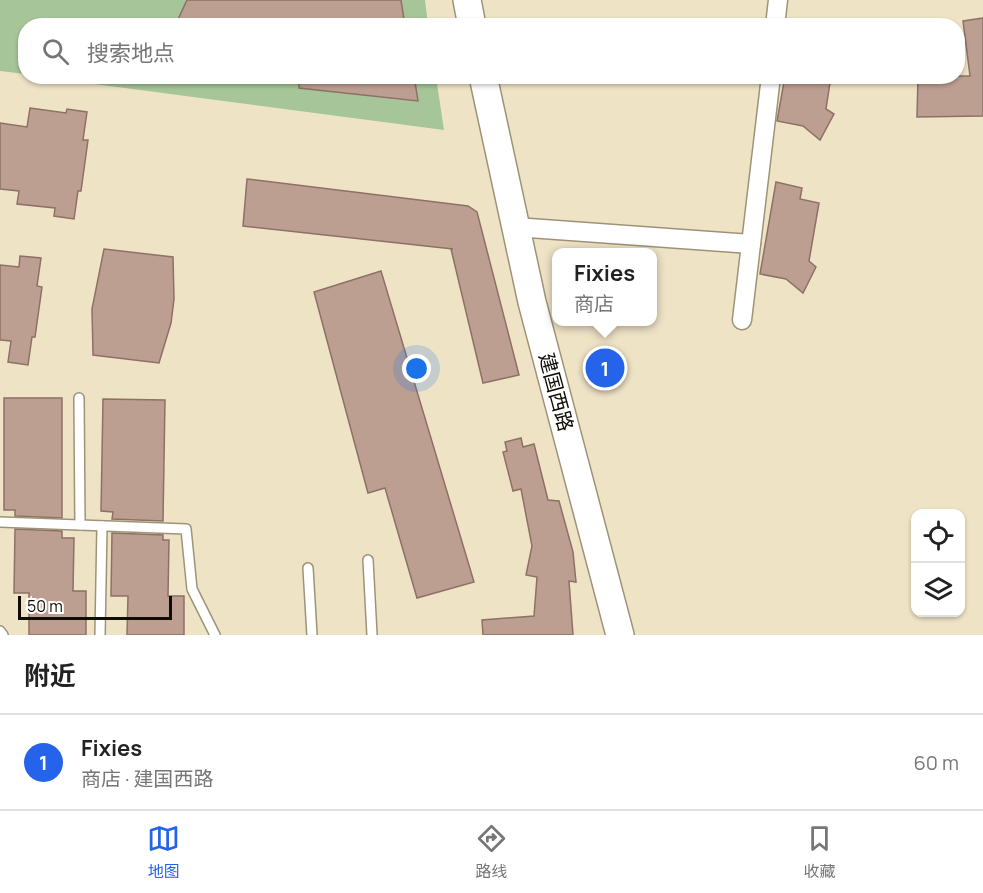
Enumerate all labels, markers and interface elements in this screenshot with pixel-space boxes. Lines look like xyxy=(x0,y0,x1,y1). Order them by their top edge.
search box xyxy=(18,18,965,84)
icon: search xyxy=(39,35,72,68)
text: 搜索地点 xyxy=(87,38,175,68)
popup xyxy=(552,248,657,326)
text: Fixies xyxy=(574,258,635,288)
text: 商店 xyxy=(574,290,614,317)
pin: 1 xyxy=(586,346,624,391)
street label: 建国西路 xyxy=(533,350,580,434)
your location xyxy=(402,354,431,383)
map controls xyxy=(911,509,965,617)
button: locate xyxy=(911,509,965,563)
button: layers xyxy=(911,563,965,617)
scale bar xyxy=(18,593,172,620)
text: 50 m xyxy=(27,595,63,617)
text: 附近 xyxy=(24,657,76,693)
text: Fixies xyxy=(81,733,142,763)
text: 1 xyxy=(39,749,48,776)
text: 60 m xyxy=(913,749,959,776)
text: 商店 · 建国西路 xyxy=(81,765,214,792)
tab: 地图 xyxy=(147,822,180,882)
tab: 路线 xyxy=(475,822,508,882)
tab: 收藏 xyxy=(803,822,836,882)

